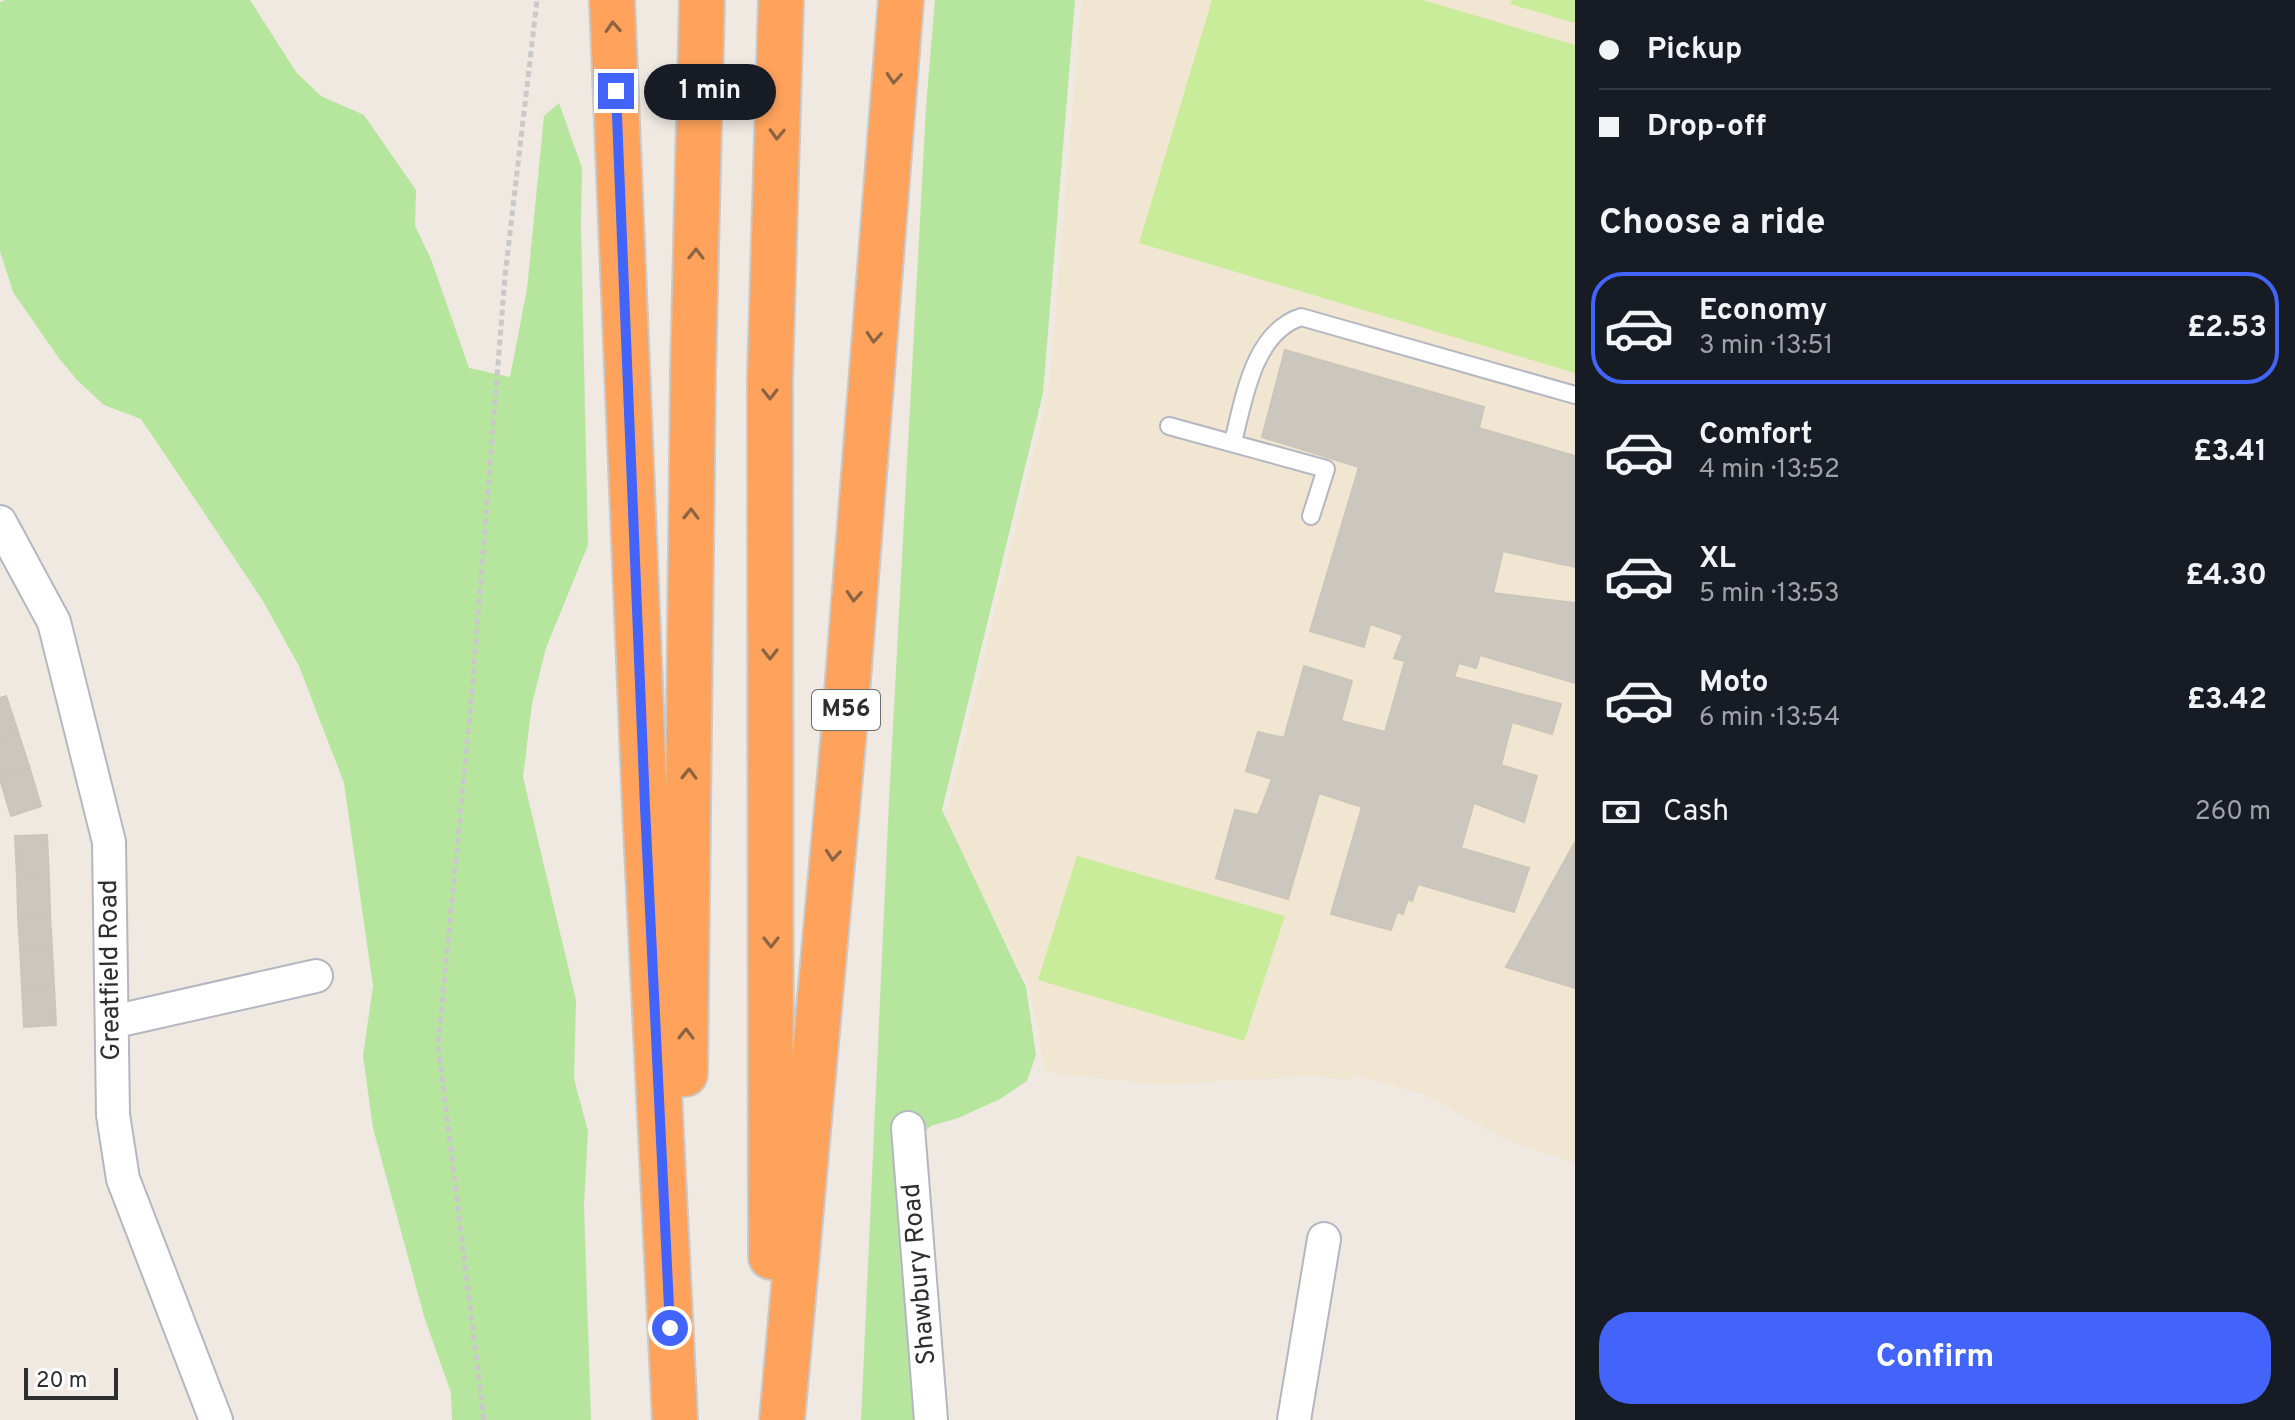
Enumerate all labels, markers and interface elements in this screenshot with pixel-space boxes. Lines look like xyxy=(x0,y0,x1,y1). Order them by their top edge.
one-way arrow xyxy=(605,20,622,33)
text: Pickup xyxy=(1647,32,1742,69)
callout: 1 min xyxy=(644,63,776,119)
one-way arrow xyxy=(886,72,903,85)
route end xyxy=(598,73,634,109)
text: 1 min xyxy=(679,75,741,108)
text: Drop-off xyxy=(1647,109,1766,146)
one-way arrow xyxy=(768,128,785,141)
text: Choose a ride xyxy=(1599,201,1825,247)
one-way arrow xyxy=(687,247,705,260)
icon: car xyxy=(1603,292,1675,364)
text: Economy xyxy=(1699,293,1827,330)
text: £2.53 xyxy=(2187,310,2267,347)
text: 3 min · 13:51 xyxy=(1699,330,1833,363)
one-way arrow xyxy=(866,331,883,344)
one-way arrow xyxy=(761,388,779,401)
icon: car xyxy=(1603,416,1675,488)
text: Comfort xyxy=(1699,417,1812,454)
text: £3.41 xyxy=(2193,434,2267,471)
text: 4 min · 13:52 xyxy=(1699,454,1840,487)
one-way arrow xyxy=(683,507,700,520)
icon: car xyxy=(1603,540,1675,612)
text: XL xyxy=(1699,541,1736,578)
text: £4.30 xyxy=(2185,558,2267,595)
text: 5 min · 13:53 xyxy=(1699,578,1840,611)
one-way arrow xyxy=(846,590,863,603)
one-way arrow xyxy=(761,648,779,661)
icon: car xyxy=(1603,664,1675,736)
text: Moto xyxy=(1699,665,1769,702)
text: £3.42 xyxy=(2187,682,2267,719)
road number: M56 xyxy=(812,690,880,730)
text: 6 min · 13:54 xyxy=(1699,702,1840,735)
one-way arrow xyxy=(680,767,697,780)
icon: cash xyxy=(1599,790,1643,834)
text: Cash xyxy=(1663,794,1729,831)
text: 260 m xyxy=(2195,796,2271,829)
one-way arrow xyxy=(825,849,842,862)
street label: Greatfield Road xyxy=(93,879,129,1061)
one-way arrow xyxy=(762,936,780,949)
one-way arrow xyxy=(677,1027,695,1040)
street label: Shawbury Road xyxy=(896,1182,944,1366)
route start xyxy=(652,1310,688,1346)
button: Confirm xyxy=(1599,1312,2271,1404)
scale bar xyxy=(24,1364,118,1400)
text: 20 m xyxy=(36,1368,87,1395)

